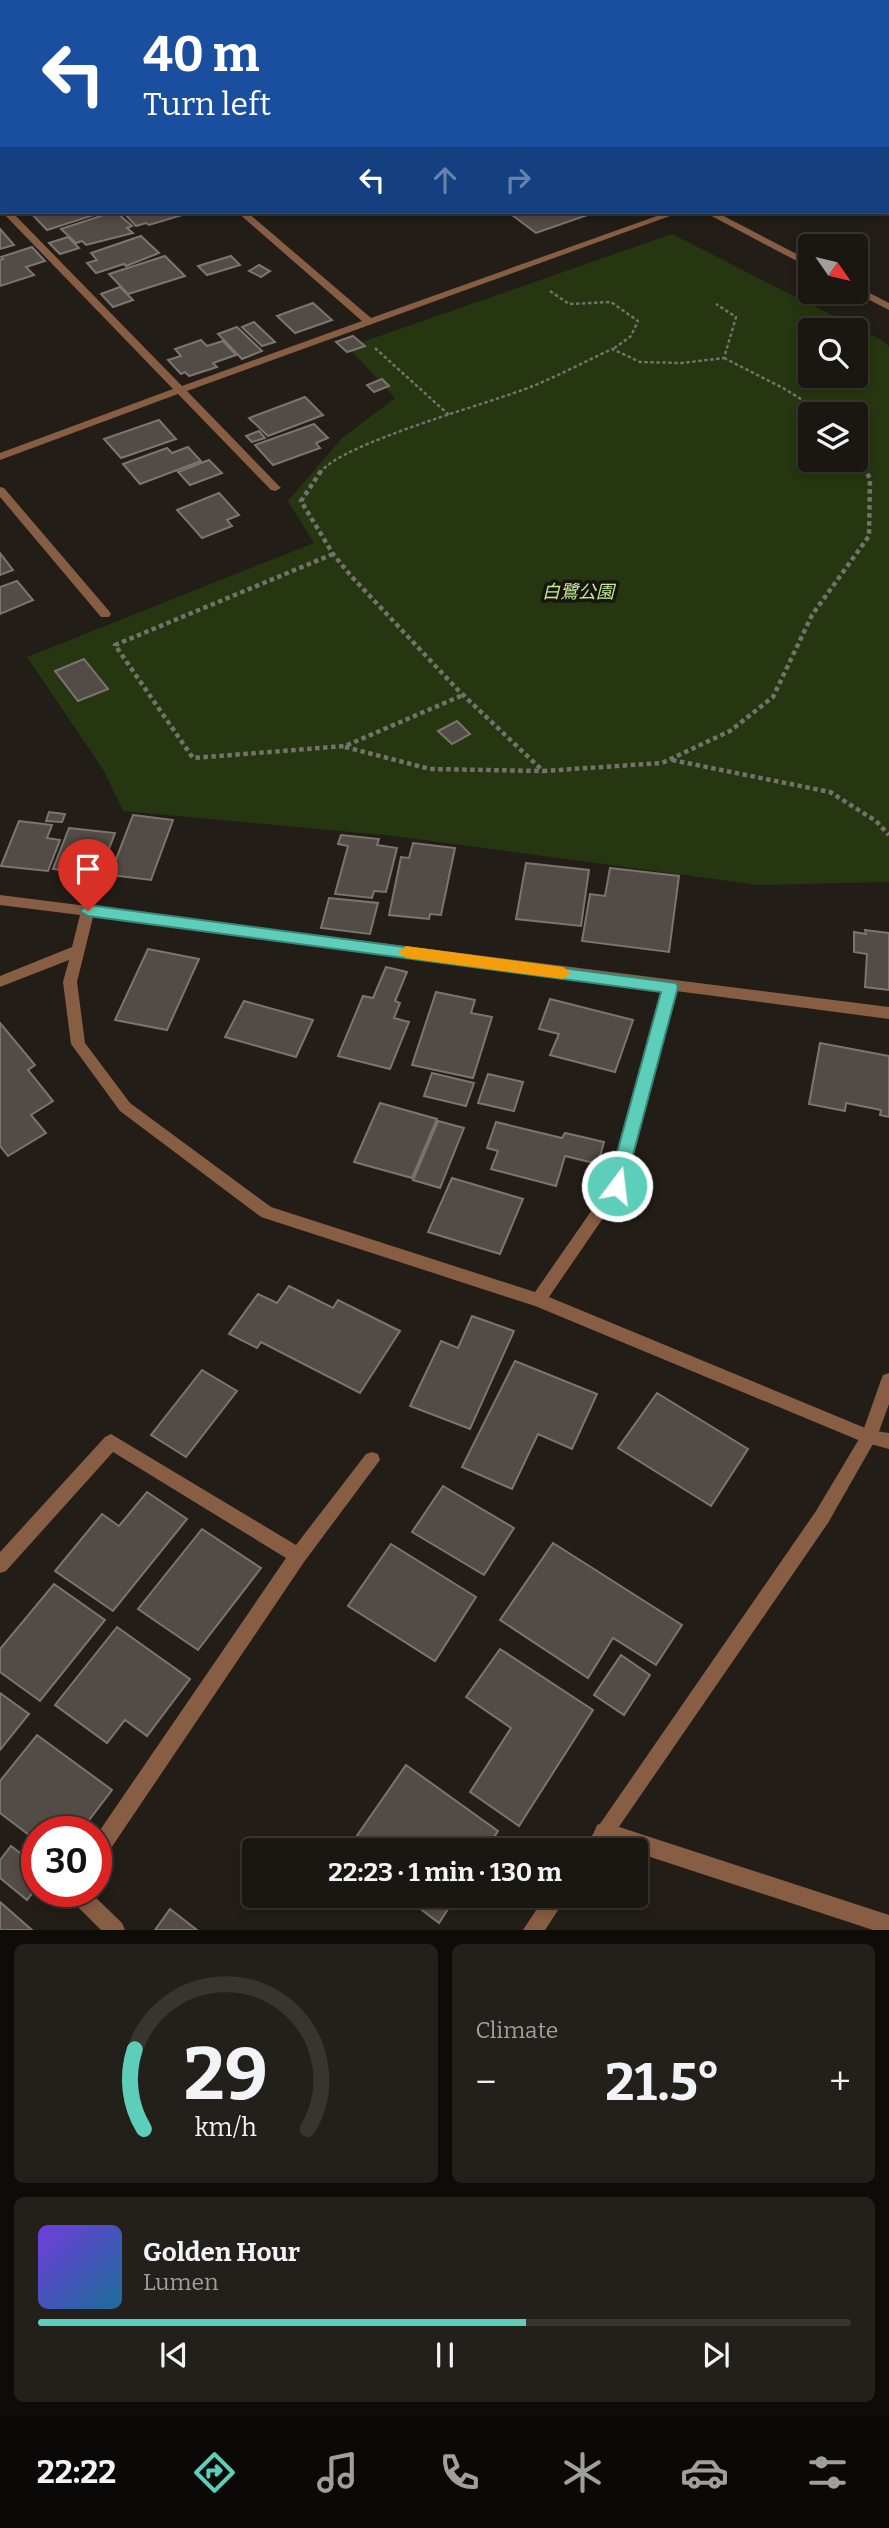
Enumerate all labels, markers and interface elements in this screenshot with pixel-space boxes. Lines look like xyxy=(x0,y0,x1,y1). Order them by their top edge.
text: 40 m xyxy=(143,25,260,84)
icon: left xyxy=(28,28,119,119)
text: Turn left xyxy=(143,85,271,123)
icon: left xyxy=(353,161,391,199)
icon: ahead xyxy=(426,161,464,199)
icon: right xyxy=(499,161,537,199)
north arrow xyxy=(798,234,868,304)
map controls xyxy=(798,234,868,472)
button: search xyxy=(798,318,868,388)
button: layers xyxy=(798,402,868,472)
park label: 白鷺公園 xyxy=(542,581,617,603)
pin xyxy=(58,839,118,911)
icon: arrive xyxy=(69,850,107,888)
position arrow xyxy=(580,1149,654,1223)
speed limit sign: 30 xyxy=(21,1816,112,1907)
text: 22:23 · 1 min · 130 m xyxy=(328,1857,562,1888)
text: Climate xyxy=(476,2016,558,2044)
text: 29 xyxy=(184,2032,268,2119)
text: 21.5° xyxy=(605,2051,720,2114)
text: − xyxy=(476,2059,496,2105)
text: + xyxy=(829,2059,851,2105)
text: km/h xyxy=(195,2113,257,2143)
text: Golden Hour xyxy=(143,2237,300,2268)
text: Lumen xyxy=(143,2268,219,2296)
icon: previous xyxy=(155,2336,193,2374)
icon: pause xyxy=(426,2336,464,2374)
icon: next xyxy=(697,2336,735,2374)
icon: directions xyxy=(190,2448,239,2497)
icon: music xyxy=(313,2448,362,2497)
icon: phone xyxy=(435,2448,484,2497)
icon: climate xyxy=(558,2448,607,2497)
icon: car xyxy=(680,2448,729,2497)
icon: filters xyxy=(803,2448,852,2497)
text: 22:22 xyxy=(37,2453,116,2491)

